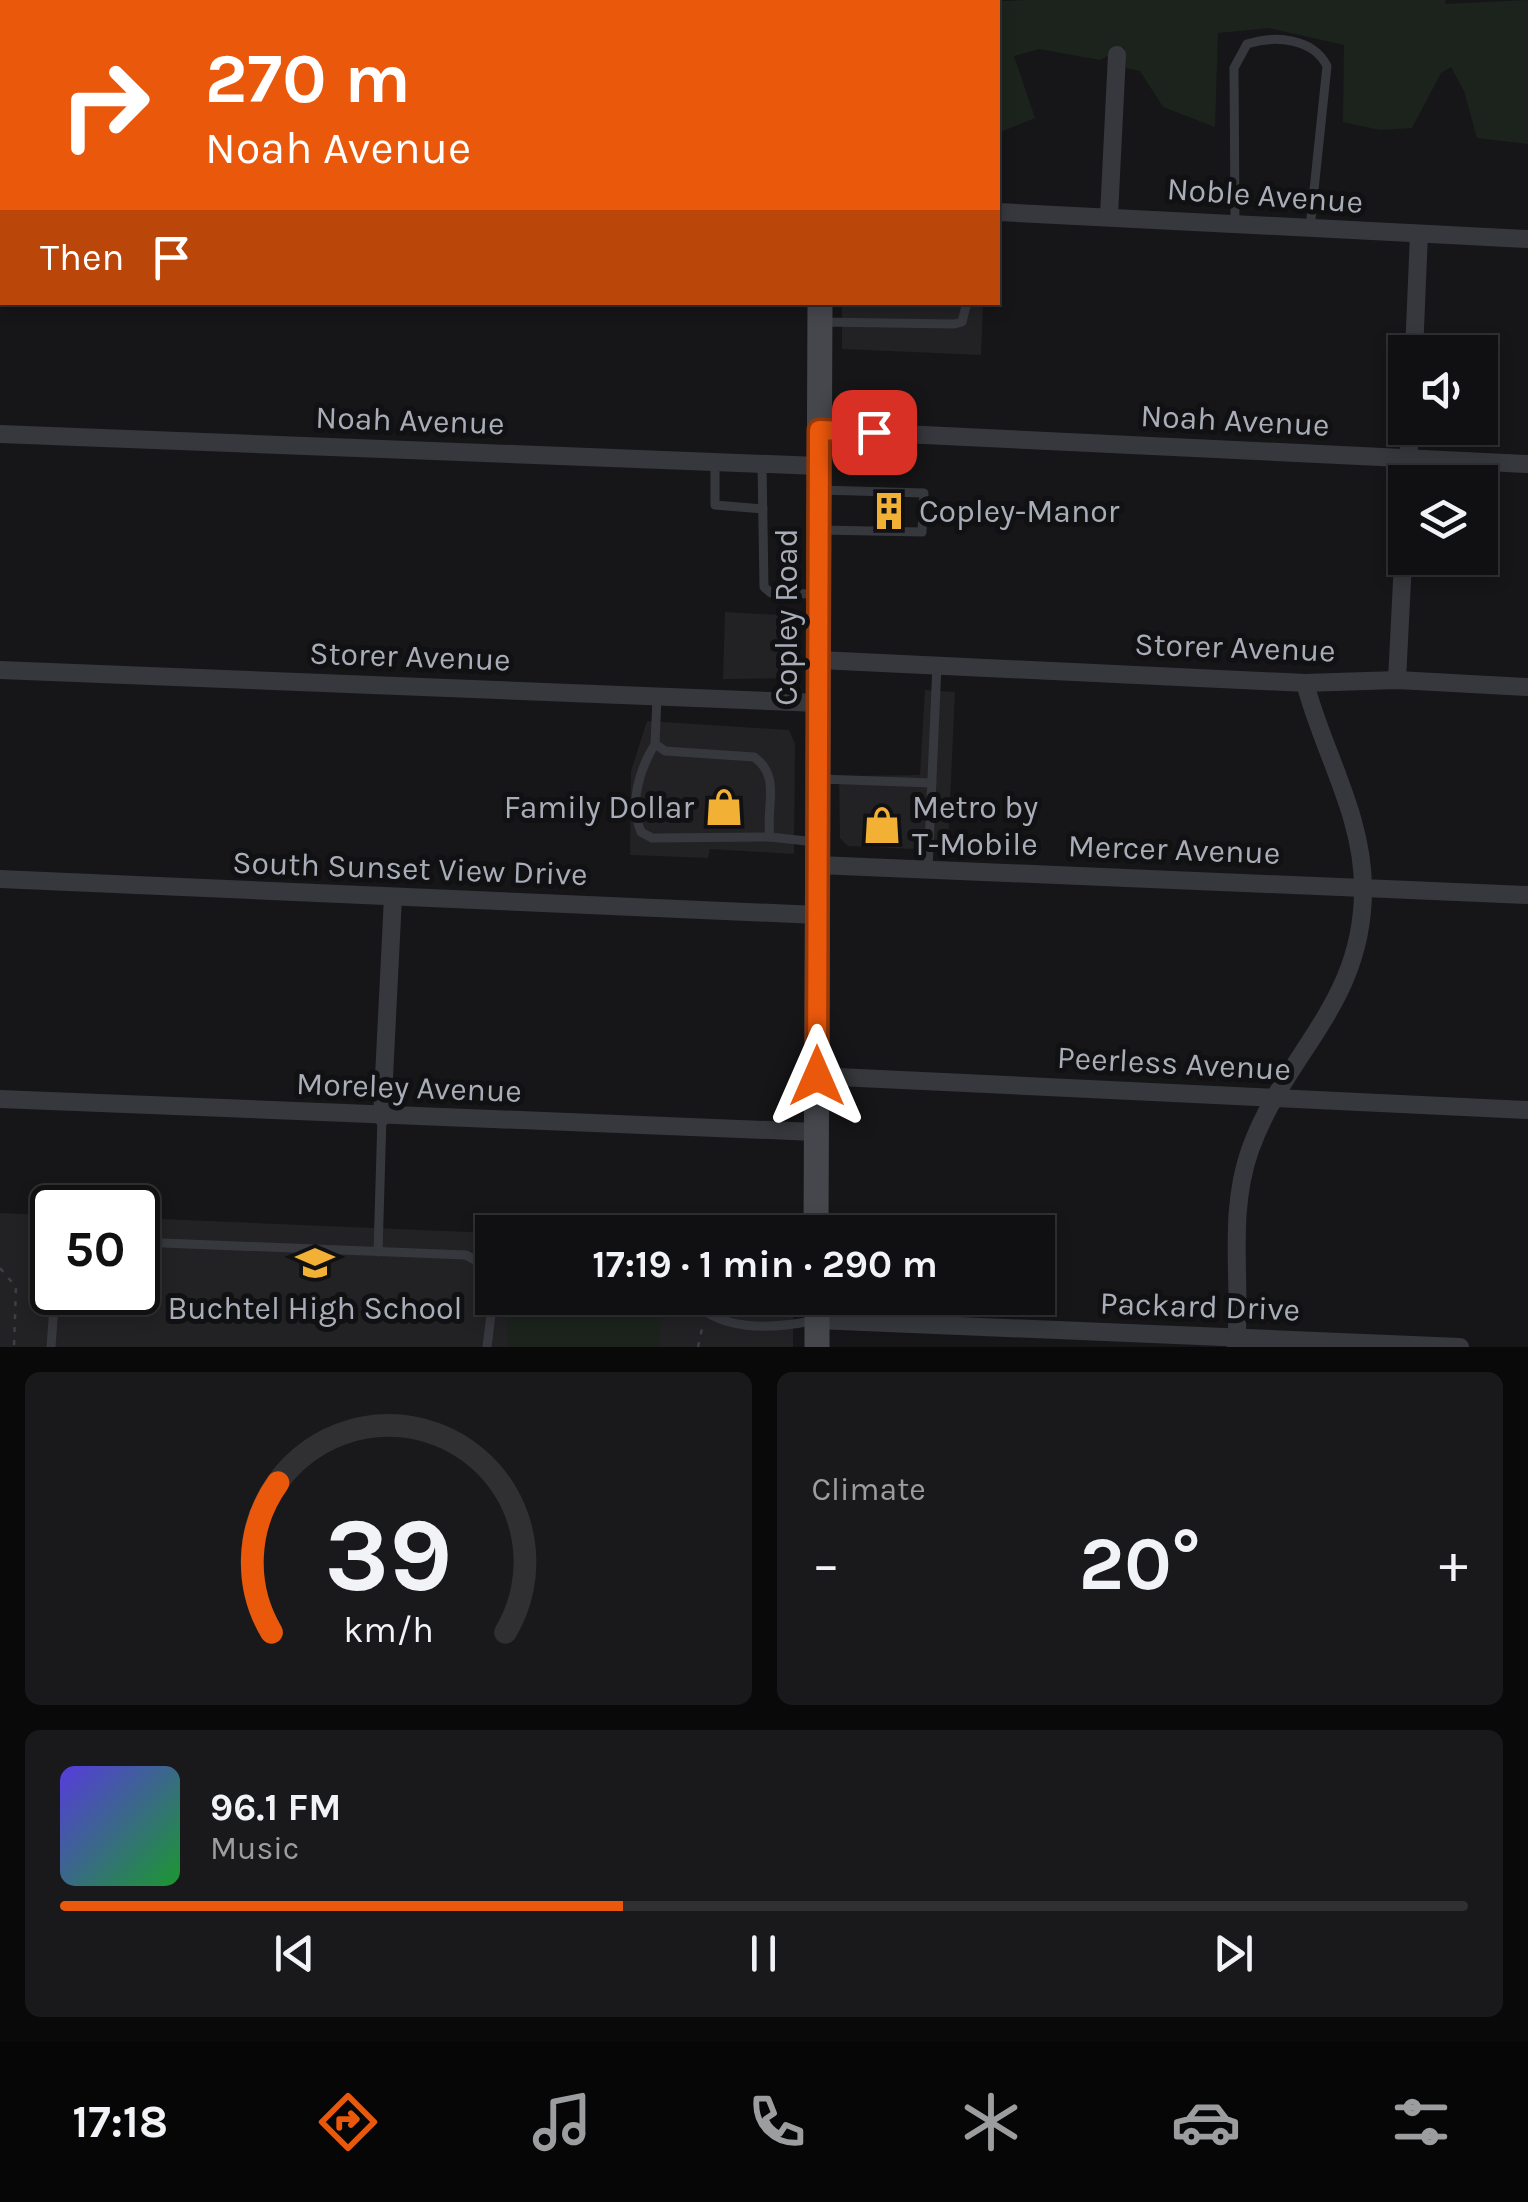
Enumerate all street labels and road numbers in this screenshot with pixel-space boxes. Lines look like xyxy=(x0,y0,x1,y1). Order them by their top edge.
street label: Noble Avenue xyxy=(1166,170,1364,221)
street label: Noah Avenue xyxy=(1140,397,1330,444)
street label: Noah Avenue xyxy=(315,399,505,442)
street label: Copley Road xyxy=(768,528,805,706)
street label: Storer Avenue xyxy=(1134,625,1336,670)
street label: Storer Avenue xyxy=(309,634,511,679)
street label: Mercer Avenue xyxy=(1067,827,1281,872)
street label: South Sunset View Drive xyxy=(232,844,588,893)
street label: Peerless Avenue xyxy=(1056,1039,1292,1088)
street label: Moreley Avenue xyxy=(296,1065,522,1110)
street label: Packard Drive xyxy=(1099,1285,1301,1328)

